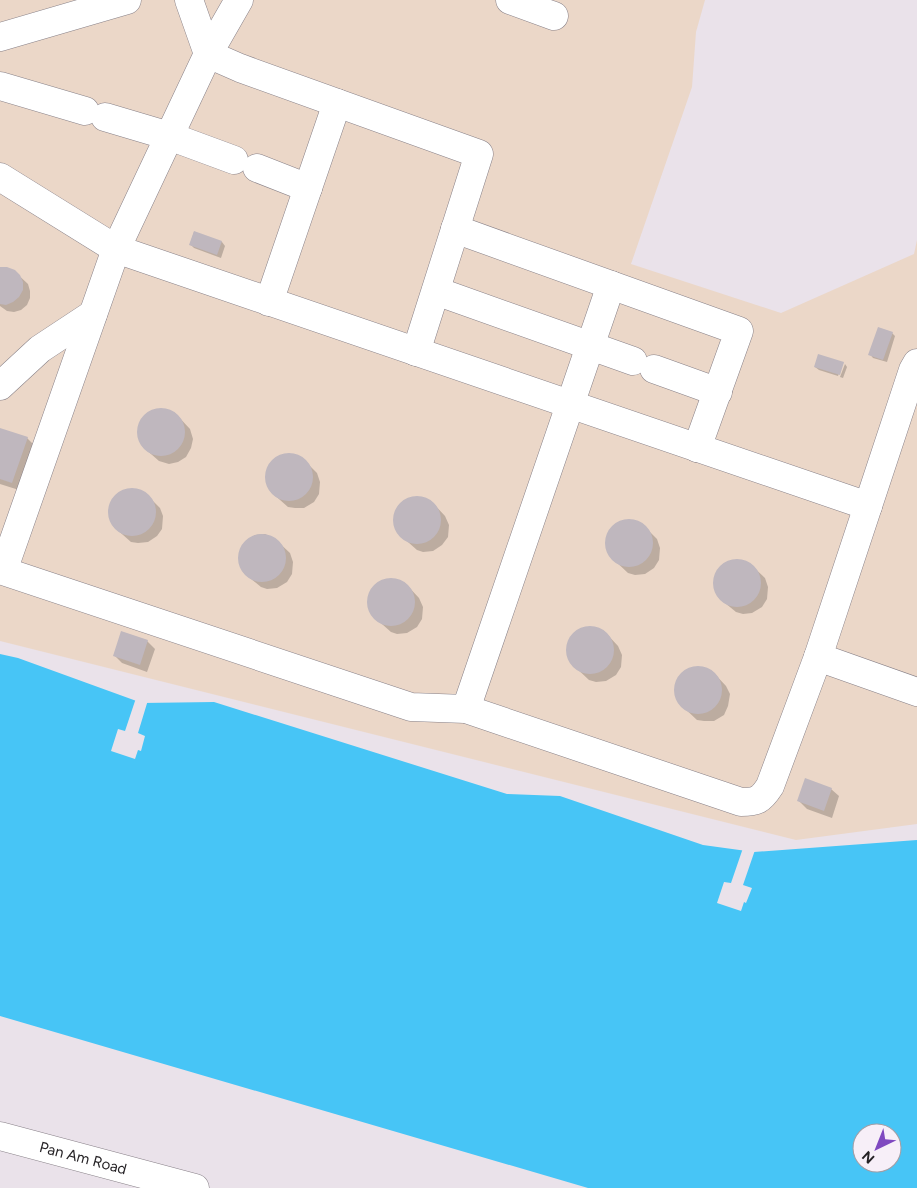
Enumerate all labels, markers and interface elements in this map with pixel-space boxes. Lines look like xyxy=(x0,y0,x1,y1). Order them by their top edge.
north arrow xyxy=(852,1123,902,1173)
street label: Pan Am Road xyxy=(38,1138,129,1178)
text: N xyxy=(859,1147,878,1167)

